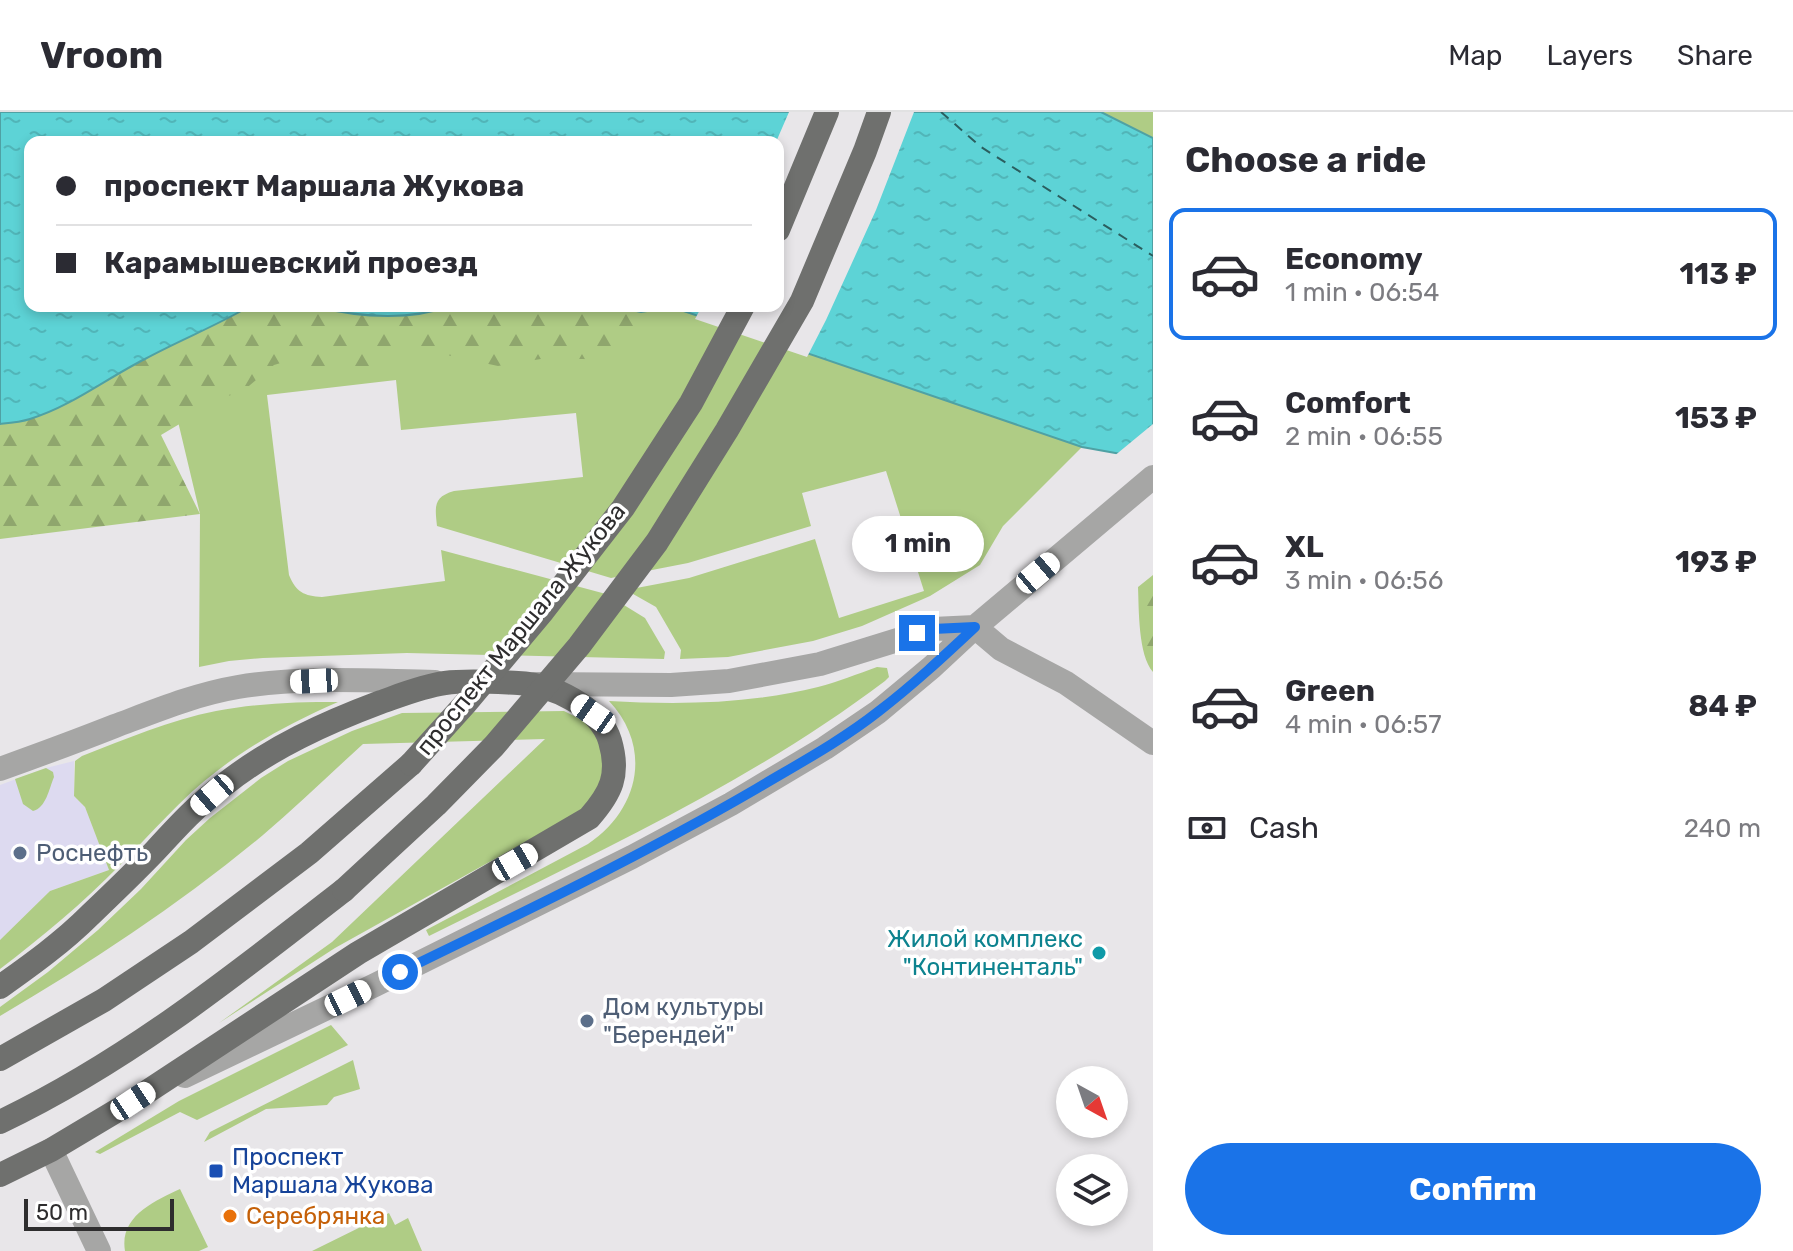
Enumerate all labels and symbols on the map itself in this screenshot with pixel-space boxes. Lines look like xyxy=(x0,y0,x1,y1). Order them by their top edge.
street label: проспект Маршала Жукова xyxy=(411,498,631,760)
callout: 1 min xyxy=(851,517,983,573)
car xyxy=(1012,548,1064,598)
route end xyxy=(899,615,935,651)
car xyxy=(289,668,339,694)
car xyxy=(566,690,620,738)
car xyxy=(186,770,238,820)
place label: Роснефть xyxy=(36,839,148,867)
car xyxy=(488,840,542,884)
marker: Роснефть xyxy=(11,844,29,862)
place label: Жилой комплекс "Континенталь" xyxy=(887,925,1083,981)
marker: Жилой комплекс "Континенталь" xyxy=(1090,944,1108,962)
route start xyxy=(382,954,418,990)
car xyxy=(321,977,375,1019)
place label: Дом культуры "Берендей" xyxy=(603,993,764,1049)
marker: Дом культуры "Берендей" xyxy=(578,1012,596,1030)
north arrow xyxy=(1056,1066,1128,1138)
car xyxy=(106,1078,160,1124)
place label: Проспект Маршала Жукова xyxy=(232,1143,434,1199)
marker: Проспект Маршала Жукова xyxy=(207,1162,225,1180)
scale bar xyxy=(24,1195,174,1231)
place label: Серебрянка xyxy=(246,1202,385,1230)
marker: Серебрянка xyxy=(221,1207,239,1225)

